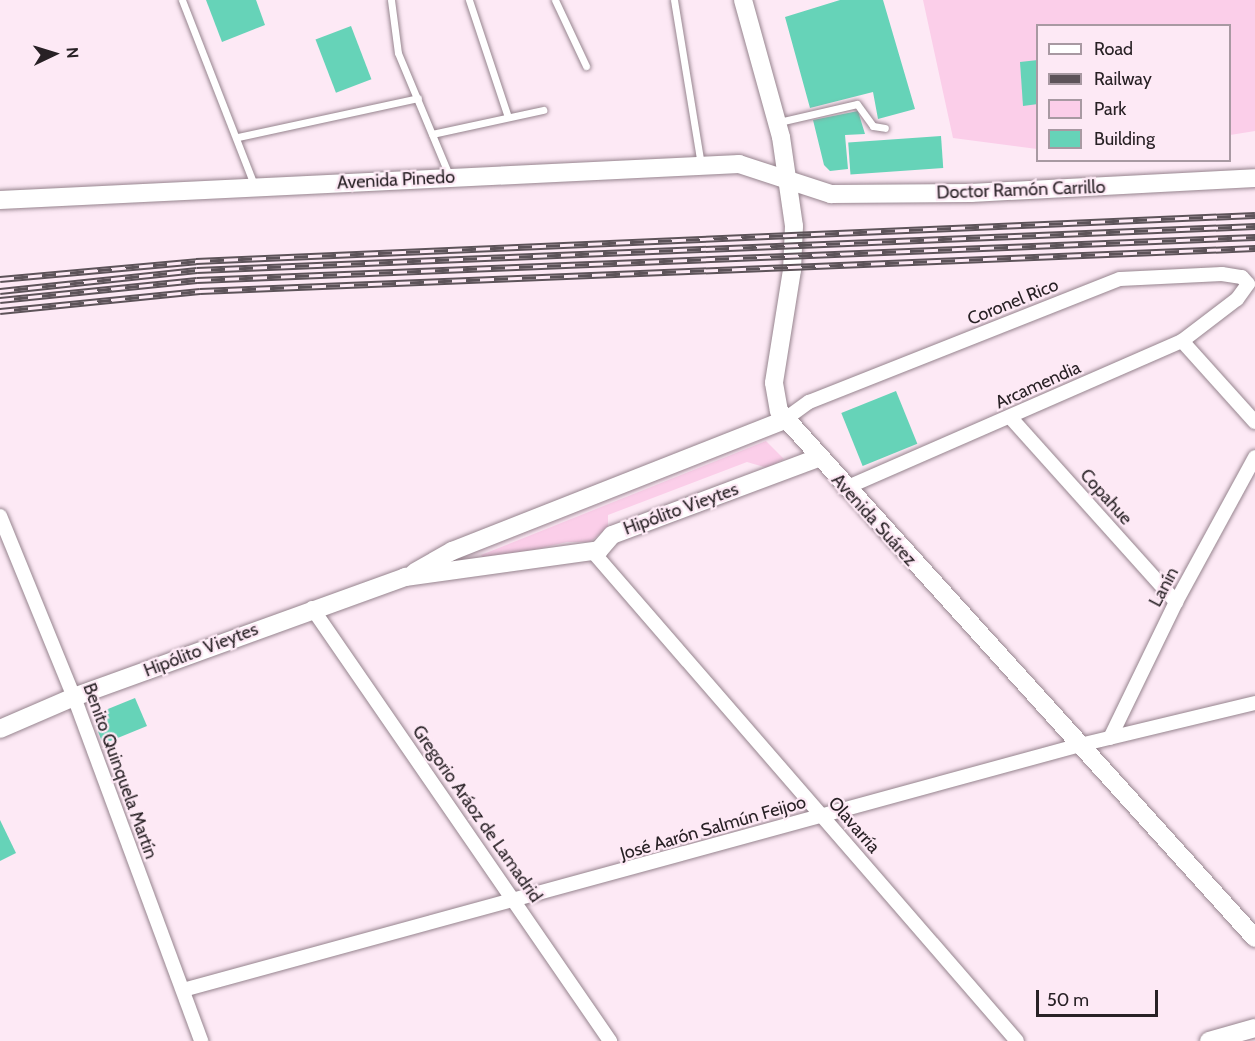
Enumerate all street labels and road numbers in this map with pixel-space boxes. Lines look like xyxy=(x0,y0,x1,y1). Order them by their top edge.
street label: Avenida Pinedo xyxy=(336,166,456,194)
street label: Doctor Ramón Carrillo xyxy=(936,176,1106,204)
street label: Coronel Rico xyxy=(964,274,1062,330)
street label: Arcamendia xyxy=(992,357,1084,413)
street label: Copahue xyxy=(1075,465,1137,529)
street label: Avenida Suárez xyxy=(827,469,921,571)
street label: Hipólito Vieytes xyxy=(621,478,741,540)
street label: Lanín xyxy=(1145,564,1183,610)
street label: Hipólito Vieytes xyxy=(141,618,261,682)
street label: Benito Quinquela Martín xyxy=(78,680,162,862)
street label: Gregorio Aráoz de Lamadrid xyxy=(408,721,546,907)
street label: José Aarón Salmún Feijoo xyxy=(618,791,808,865)
street label: Olavarría xyxy=(824,792,884,858)

